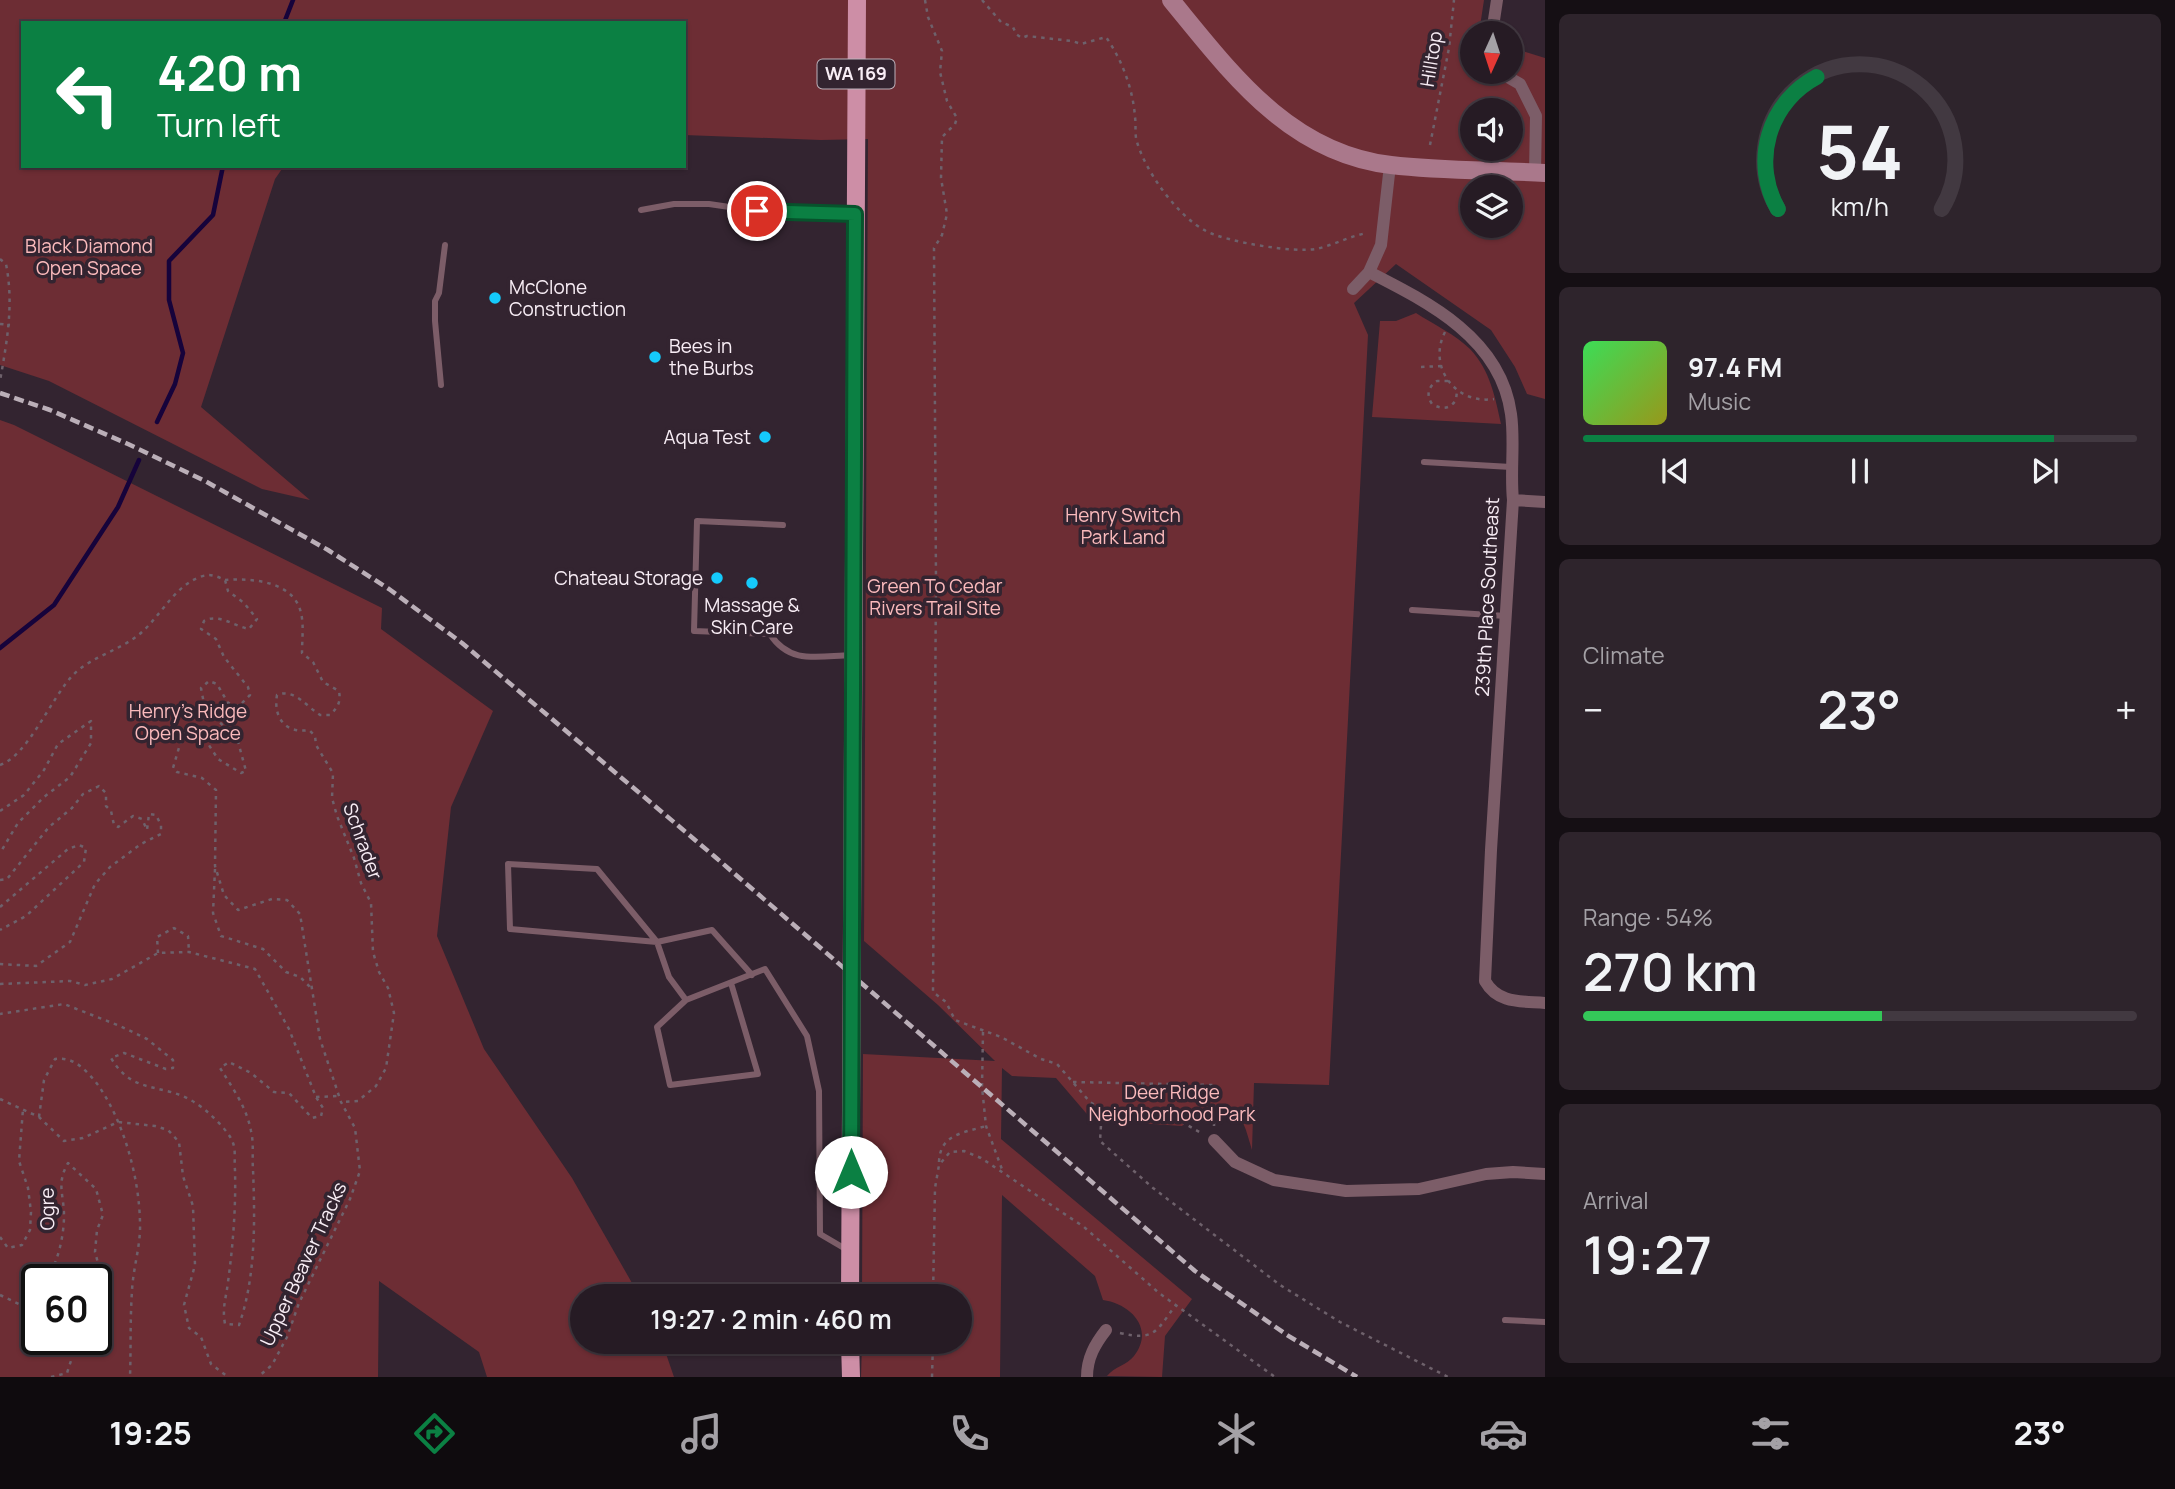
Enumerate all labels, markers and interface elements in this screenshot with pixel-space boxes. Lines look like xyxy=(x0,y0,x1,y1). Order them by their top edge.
north arrow xyxy=(1460,21,1522,84)
map controls xyxy=(1460,21,1523,238)
street label: Hilltop xyxy=(1414,29,1448,89)
text: 420 m xyxy=(157,39,302,106)
icon: left xyxy=(42,49,133,140)
road number: WA 169 xyxy=(818,60,894,88)
button: sound xyxy=(1460,98,1523,161)
text: 54 xyxy=(1817,102,1903,202)
text: Turn left xyxy=(157,103,281,147)
button: layers xyxy=(1460,175,1523,238)
pin xyxy=(727,181,787,241)
text: km/h xyxy=(1831,189,1889,224)
icon: arrive xyxy=(738,192,776,230)
park label: Black Diamond Open Space xyxy=(25,233,153,281)
place label: McClone Construction xyxy=(509,274,626,322)
marker: McClone Construction xyxy=(487,290,503,306)
place label: Bees in the Burbs xyxy=(669,333,754,381)
marker: Bees in the Burbs xyxy=(647,349,663,365)
text: 97.4 FM xyxy=(1688,349,1782,385)
text: Music xyxy=(1688,385,1751,417)
place label: Aqua Test xyxy=(664,424,751,450)
marker: Aqua Test xyxy=(757,429,773,445)
icon: previous xyxy=(1656,452,1694,490)
icon: pause xyxy=(1841,452,1879,490)
icon: next xyxy=(2026,452,2064,490)
street label: 239th Place Southeast xyxy=(1469,497,1505,697)
park label: Henry Switch Park Land xyxy=(1065,502,1181,550)
place label: Chateau Storage xyxy=(554,565,703,591)
marker: Chateau Storage xyxy=(709,570,725,586)
park label: Green To Cedar Rivers Trail Site xyxy=(867,573,1003,621)
marker: Massage & Skin Care xyxy=(744,575,760,591)
place label: Massage & Skin Care xyxy=(704,592,800,640)
text: Climate xyxy=(1583,639,1665,671)
text: 23° xyxy=(1817,674,1901,745)
text: − xyxy=(1583,683,1604,735)
text: + xyxy=(2115,683,2137,735)
park label: Henry's Ridge Open Space xyxy=(129,698,247,746)
street label: Schrader xyxy=(337,799,389,883)
text: Range · 54% xyxy=(1583,901,1713,933)
text: 270 km xyxy=(1583,936,1758,1007)
park label: Deer Ridge Neighborhood Park xyxy=(1088,1079,1256,1127)
position arrow xyxy=(814,1135,888,1209)
street label: Upper Beaver Tracks xyxy=(253,1178,353,1350)
text: Arrival xyxy=(1583,1184,1649,1216)
street label: Ogre xyxy=(34,1187,60,1231)
text: 19:27 xyxy=(1583,1219,1712,1290)
speed limit sign: 60 xyxy=(21,1264,112,1355)
text: 19:27 · 2 min · 460 m xyxy=(650,1301,892,1337)
icon: directions xyxy=(410,1409,459,1458)
icon: music xyxy=(677,1409,726,1458)
icon: phone xyxy=(945,1409,994,1458)
icon: climate xyxy=(1212,1409,1261,1458)
icon: car xyxy=(1479,1409,1528,1458)
icon: filters xyxy=(1746,1409,1795,1458)
text: 19:25 xyxy=(109,1411,192,1455)
text: 23° xyxy=(2014,1411,2066,1455)

